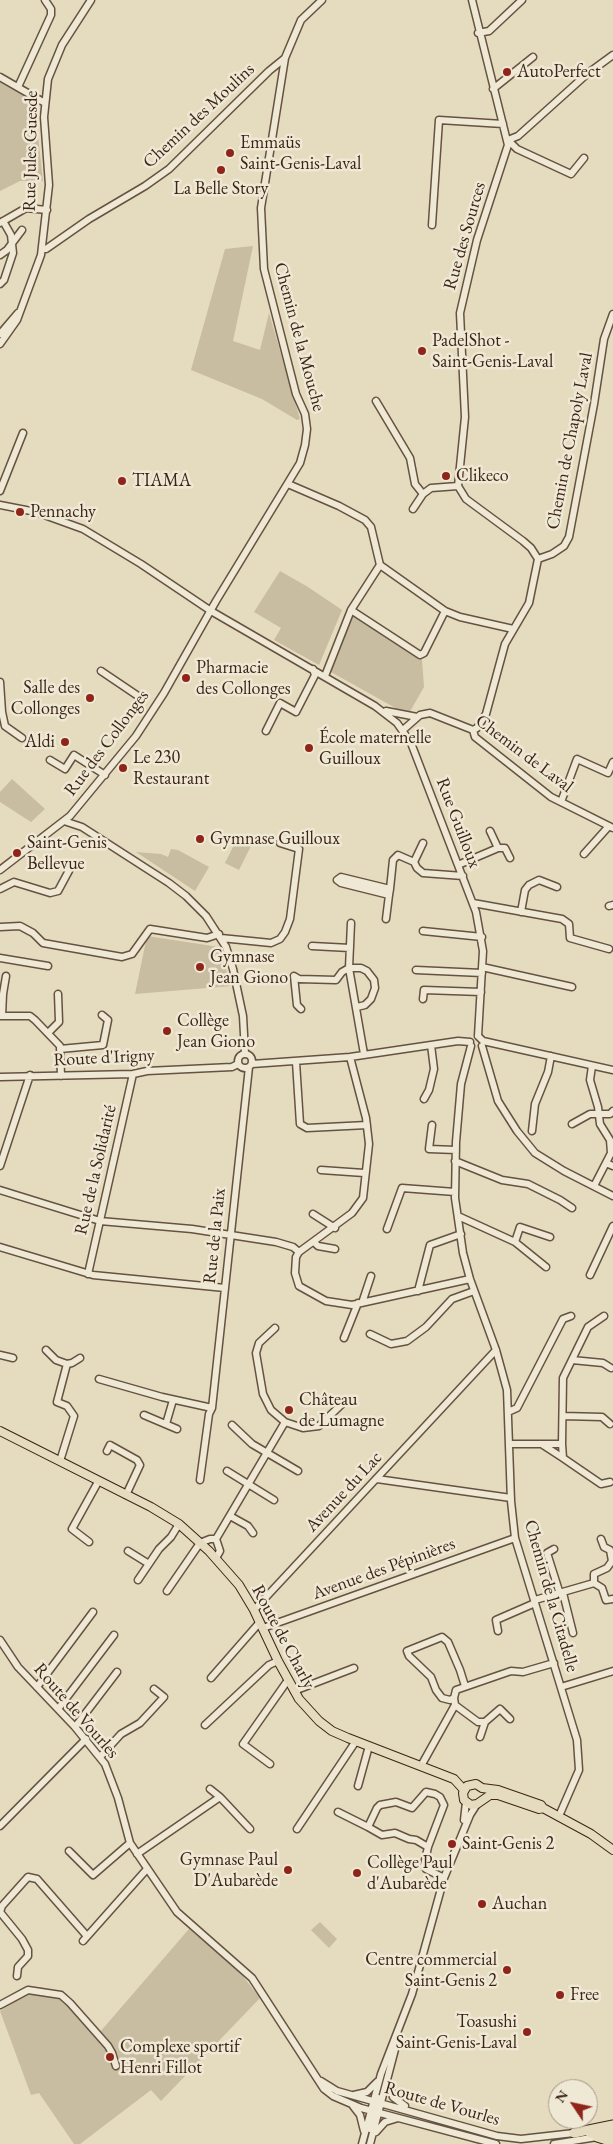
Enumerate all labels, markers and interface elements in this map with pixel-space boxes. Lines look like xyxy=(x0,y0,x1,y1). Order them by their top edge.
street label: Chemin des Moulins xyxy=(139,59,259,173)
place label: AutoPerfect xyxy=(517,61,601,83)
marker: AutoPerfect xyxy=(501,66,513,78)
street label: Rue Jules Guesde xyxy=(19,90,43,212)
place label: Emmaüs Saint-Genis-Laval xyxy=(240,132,361,174)
marker: Emmaüs Saint-Genis-Laval xyxy=(224,147,236,159)
marker: La Belle Story xyxy=(215,164,227,176)
place label: La Belle Story xyxy=(174,178,268,200)
street label: Rue des Sources xyxy=(439,180,491,292)
street label: Chemin de la Mouche xyxy=(269,260,329,414)
place label: PadelShot - Saint-Genis-Laval xyxy=(432,330,553,372)
marker: PadelShot - Saint-Genis-Laval xyxy=(416,345,428,357)
street label: Chemin de Chapoly Laval xyxy=(542,351,598,531)
place label: Clikeco xyxy=(456,465,509,487)
place label: TIAMA xyxy=(132,470,191,492)
marker: Clikeco xyxy=(440,470,452,482)
marker: TIAMA xyxy=(116,475,128,487)
place label: Pennachy xyxy=(30,501,96,523)
marker: Pennachy xyxy=(14,506,26,518)
place label: Pharmacie des Collonges xyxy=(196,657,291,700)
marker: Pharmacie des Collonges xyxy=(180,672,192,684)
place label: Salle des Collonges xyxy=(11,677,80,720)
street label: Rue des Collonges xyxy=(60,686,154,800)
marker: Salle des Collonges xyxy=(84,692,96,704)
street label: Chemin de Laval xyxy=(471,710,577,798)
place label: École maternelle Guilloux xyxy=(319,727,431,770)
place label: Aldi xyxy=(25,731,55,753)
marker: Aldi xyxy=(59,736,71,748)
marker: École maternelle Guilloux xyxy=(303,742,315,754)
place label: Le 230 Restaurant xyxy=(133,747,209,790)
marker: Le 230 Restaurant xyxy=(117,762,129,774)
street label: Rue Guilloux xyxy=(431,775,485,871)
place label: Gymnase Guilloux xyxy=(210,828,340,850)
place label: Saint-Genis Bellevue xyxy=(27,832,107,874)
marker: Gymnase Guilloux xyxy=(194,833,206,845)
marker: Saint-Genis Bellevue xyxy=(11,847,23,859)
place label: Gymnase Jean Giono xyxy=(210,946,288,989)
marker: Gymnase Jean Giono xyxy=(194,961,206,973)
place label: Collège Jean Giono xyxy=(177,1010,255,1052)
marker: Collège Jean Giono xyxy=(161,1025,173,1037)
street label: Route d'Irigny xyxy=(53,1045,155,1071)
street label: Rue de la Solidarité xyxy=(71,1103,121,1237)
street label: Rue de la Paix xyxy=(199,1187,231,1285)
place label: Château de Lumagne xyxy=(299,1389,384,1432)
marker: Château de Lumagne xyxy=(283,1404,295,1416)
street label: Avenue du Lac xyxy=(301,1447,387,1537)
street label: Chemin de la Citadelle xyxy=(519,1517,583,1675)
street label: Avenue des Pépinières xyxy=(310,1533,458,1605)
street label: Route de Charly xyxy=(247,1581,319,1693)
street label: Route de Vourles xyxy=(29,1659,123,1763)
place label: Saint-Genis 2 xyxy=(462,1833,554,1855)
marker: Saint-Genis 2 xyxy=(446,1838,458,1850)
place label: Gymnase Paul D'Aubarède xyxy=(180,1849,278,1892)
place label: Collège Paul d'Aubarède xyxy=(367,1852,453,1895)
marker: Gymnase Paul D'Aubarède xyxy=(282,1864,294,1876)
marker: Collège Paul d'Aubarède xyxy=(351,1867,363,1879)
place label: Auchan xyxy=(492,1893,547,1915)
marker: Auchan xyxy=(476,1898,488,1910)
place label: Centre commercial Saint-Genis 2 xyxy=(365,1949,497,1992)
marker: Centre commercial Saint-Genis 2 xyxy=(501,1964,513,1976)
place label: Free xyxy=(570,1984,599,2006)
marker: Free xyxy=(554,1989,566,2001)
place label: Toasushi Saint-Genis-Laval xyxy=(396,2011,517,2054)
marker: Toasushi Saint-Genis-Laval xyxy=(521,2026,533,2038)
place label: Complexe sportif Henri Fillot xyxy=(120,2036,240,2078)
marker: Complexe sportif Henri Fillot xyxy=(104,2051,116,2063)
street label: Route de Vourles xyxy=(382,2077,502,2131)
north arrow xyxy=(548,2079,598,2129)
text: N xyxy=(551,2086,572,2106)

